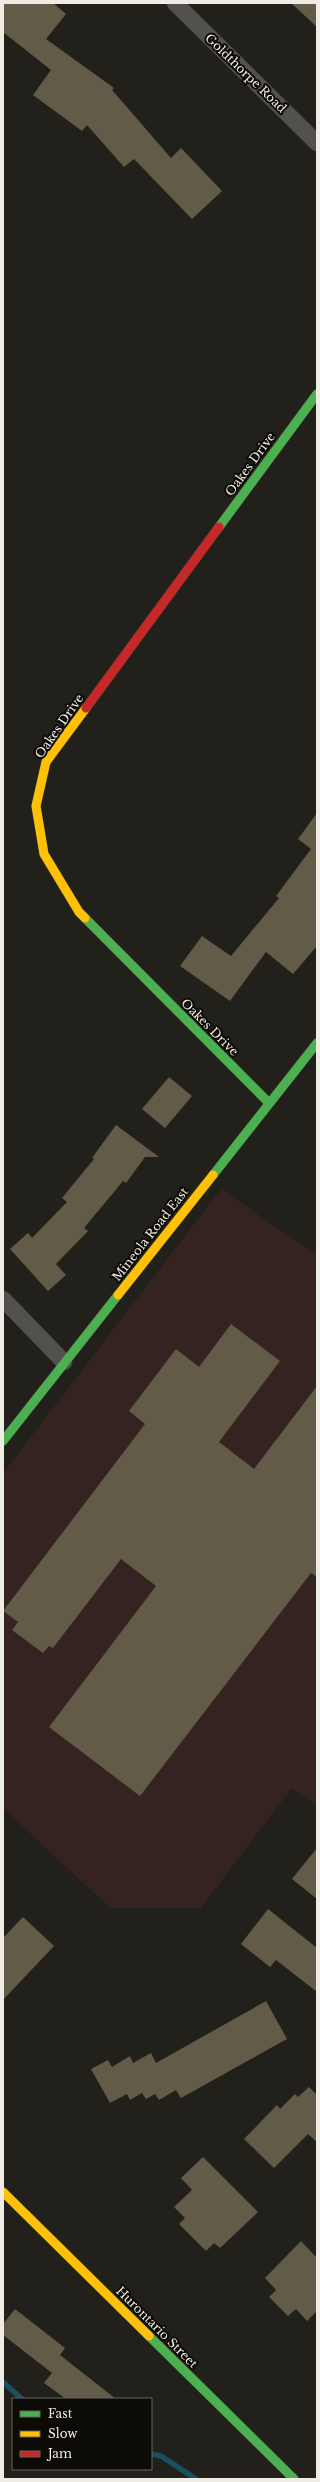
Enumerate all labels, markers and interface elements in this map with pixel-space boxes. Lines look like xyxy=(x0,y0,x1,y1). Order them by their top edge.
street label: Goldthorpe Road xyxy=(202,30,290,116)
street label: Oakes Drive xyxy=(222,429,278,499)
street label: Oakes Drive xyxy=(31,691,87,761)
street label: Oakes Drive xyxy=(178,995,242,1059)
street label: Mineola Road East xyxy=(109,1184,192,1284)
street label: Hurontario Street xyxy=(113,2283,201,2371)
legend xyxy=(12,2398,152,2470)
text: Fast xyxy=(48,2406,73,2421)
text: Slow xyxy=(48,2426,78,2441)
text: Jam xyxy=(46,2446,72,2461)

